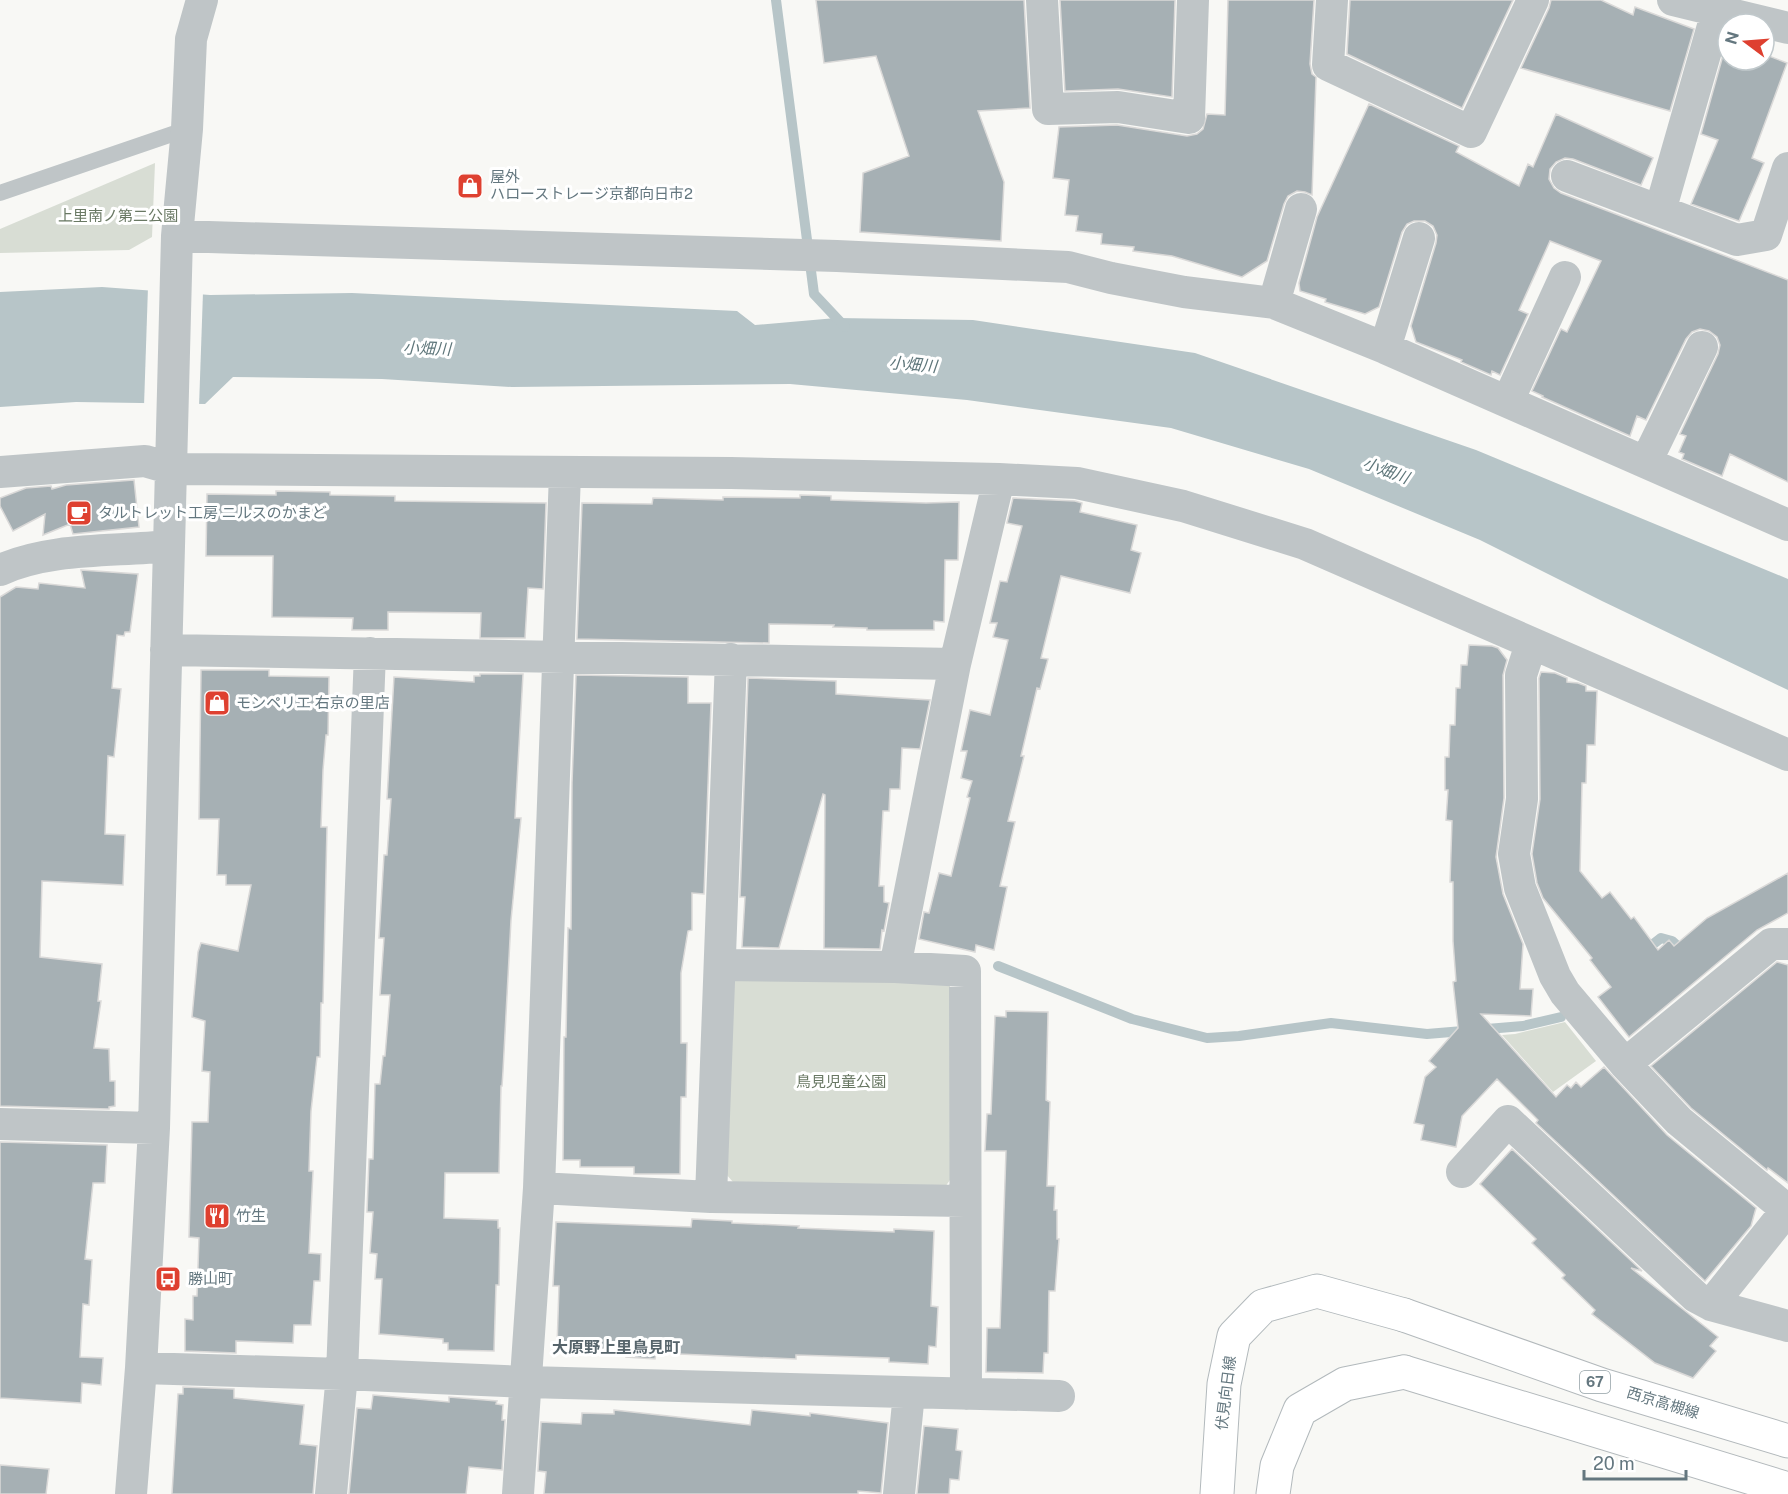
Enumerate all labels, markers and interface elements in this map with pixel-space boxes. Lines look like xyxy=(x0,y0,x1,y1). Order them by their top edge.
north arrow xyxy=(1716,12,1776,72)
text: N xyxy=(1721,29,1743,47)
place label: 屋外 ハローストレージ京都向日市2 xyxy=(490,168,693,202)
shop icon: 屋外 ハローストレージ京都向日市2 xyxy=(455,171,485,201)
park label: 上里南ノ第二公園 xyxy=(58,207,178,224)
water label: 小畑川 xyxy=(403,338,453,359)
water label: 小畑川 xyxy=(888,353,940,376)
water label: 小畑川 xyxy=(1360,453,1414,488)
cafe icon: タルトレット工房 ニルスのかまど xyxy=(64,498,94,528)
place label: タルトレット工房 ニルスのかまど xyxy=(98,504,327,521)
shop icon: モンペリエ 右京の里店 xyxy=(202,688,232,718)
place label: モンペリエ 右京の里店 xyxy=(236,694,390,711)
park label: 鳥見児童公園 xyxy=(796,1073,886,1090)
restaurant icon: 竹生 xyxy=(202,1201,232,1231)
place label: 竹生 xyxy=(236,1207,266,1224)
bus stop icon: 勝山町 xyxy=(153,1264,183,1294)
place label: 勝山町 xyxy=(188,1270,233,1287)
district label: 大原野上里鳥見町 xyxy=(552,1338,680,1357)
street label: 伏見向日線 xyxy=(1212,1355,1239,1431)
road number: 67 xyxy=(1580,1371,1610,1393)
street label: 西京高槻線 xyxy=(1625,1383,1702,1422)
scale bar xyxy=(1584,1443,1686,1481)
text: 20 m xyxy=(1593,1453,1635,1474)

